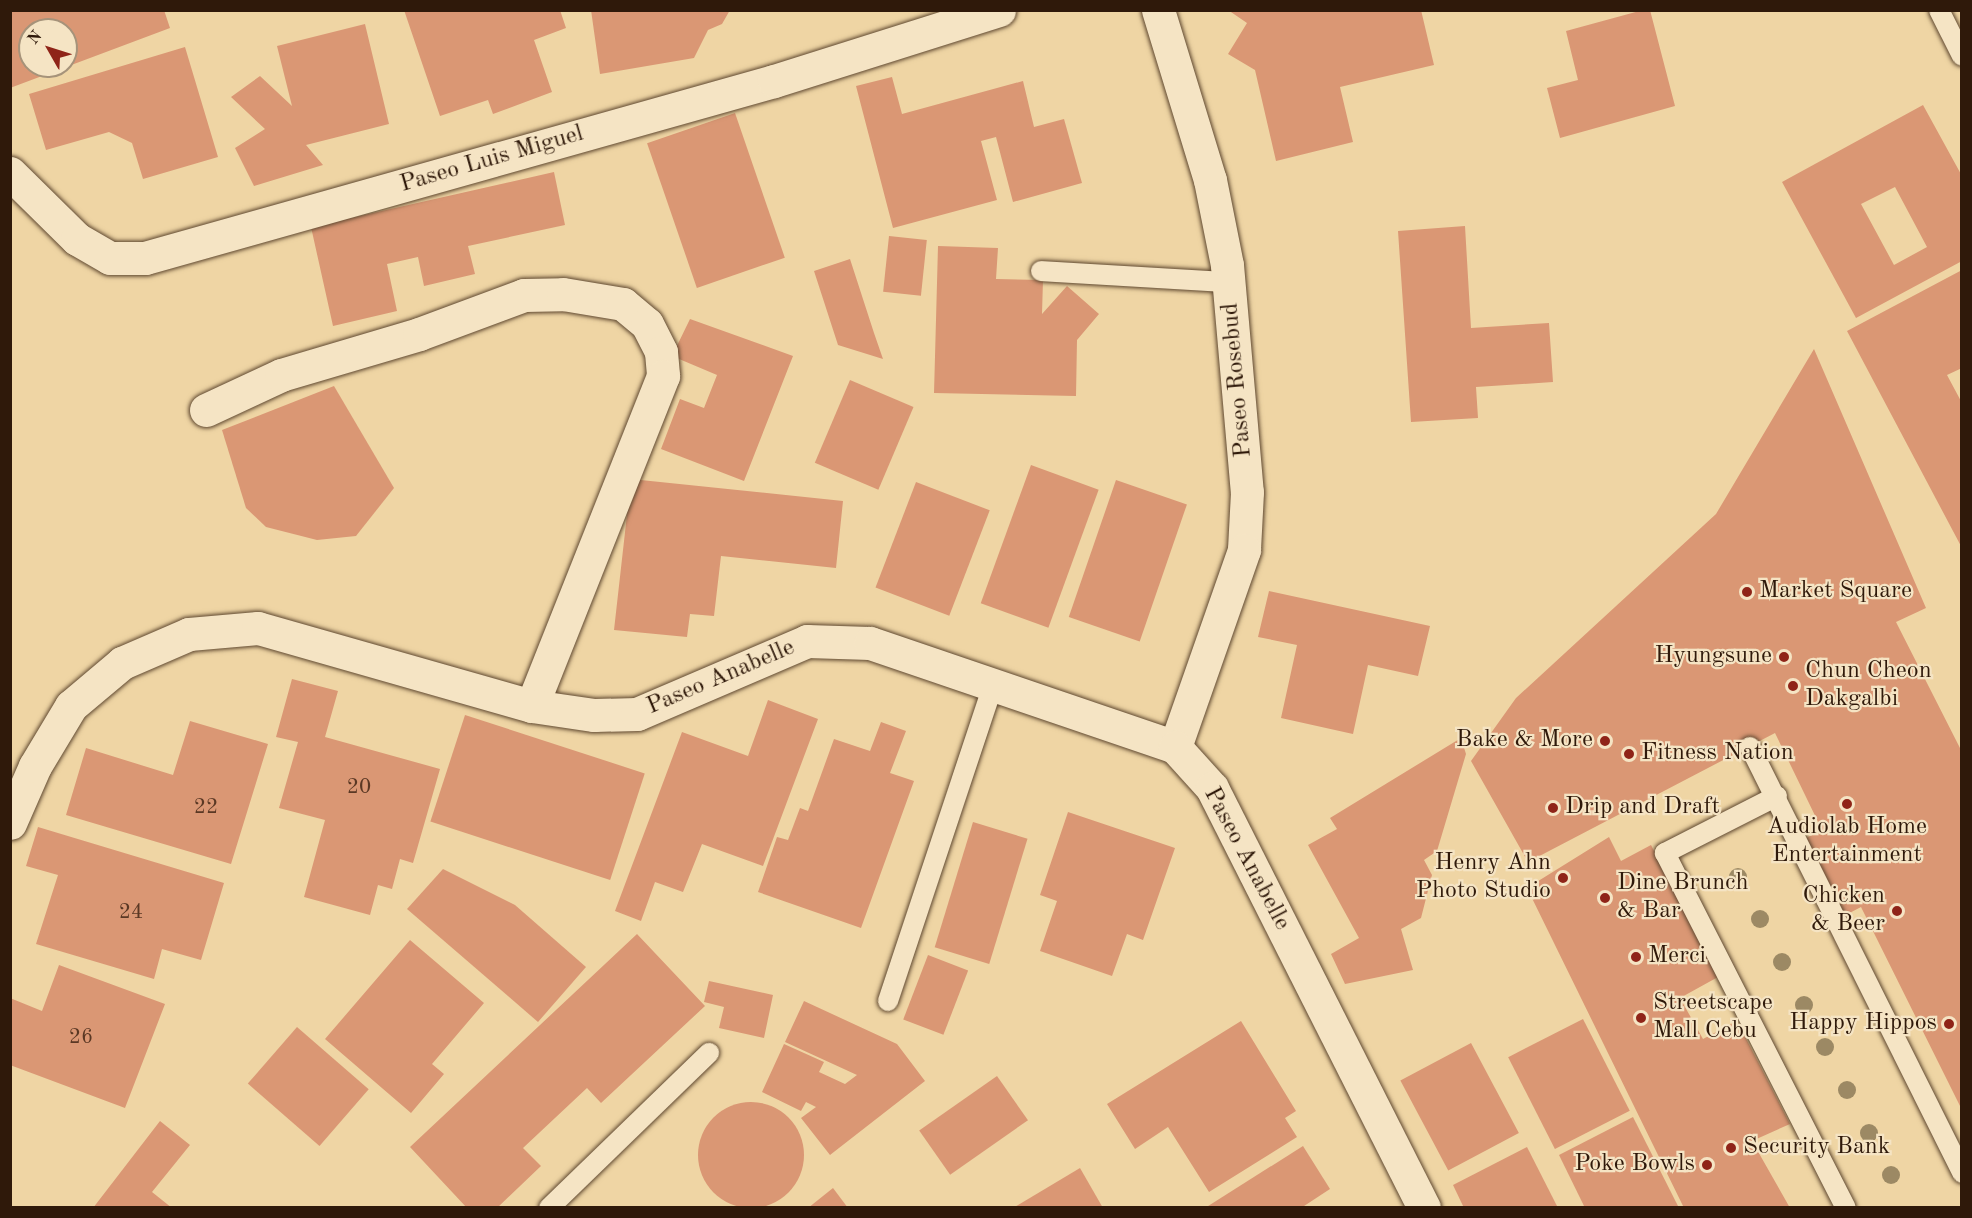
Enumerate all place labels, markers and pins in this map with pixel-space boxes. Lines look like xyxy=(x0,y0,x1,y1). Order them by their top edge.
place label: Market Square xyxy=(1759,578,1912,606)
marker: Market Square xyxy=(1740,585,1754,599)
place label: Hyungsune xyxy=(1654,643,1772,671)
marker: Hyungsune xyxy=(1777,650,1791,664)
place label: Chun Cheon Dakgalbi xyxy=(1805,658,1932,714)
marker: Chun Cheon Dakgalbi xyxy=(1786,679,1800,693)
place label: Bake & More xyxy=(1456,727,1593,755)
marker: Bake & More xyxy=(1598,734,1612,748)
place label: Fitness Nation xyxy=(1641,740,1794,768)
marker: Fitness Nation xyxy=(1622,747,1636,761)
place label: Drip and Draft xyxy=(1565,794,1720,822)
marker: Audiolab Home Entertainment xyxy=(1840,797,1854,811)
marker: Drip and Draft xyxy=(1546,801,1560,815)
place label: Audiolab Home Entertainment xyxy=(1767,814,1927,870)
place label: Henry Ahn Photo Studio xyxy=(1416,850,1551,906)
place label: Dine Brunch & Bar xyxy=(1617,870,1749,926)
marker: Henry Ahn Photo Studio xyxy=(1556,871,1570,885)
place label: Chicken & Beer xyxy=(1802,883,1885,939)
marker: Dine Brunch & Bar xyxy=(1598,891,1612,905)
marker: Chicken & Beer xyxy=(1890,904,1904,918)
place label: Merci xyxy=(1648,943,1706,971)
marker: Merci xyxy=(1629,950,1643,964)
place label: Streetscape Mall Cebu xyxy=(1653,990,1773,1046)
place label: Happy Hippos xyxy=(1789,1010,1937,1038)
marker: Streetscape Mall Cebu xyxy=(1634,1011,1648,1025)
marker: Happy Hippos xyxy=(1942,1017,1956,1031)
place label: Security Bank xyxy=(1743,1134,1890,1162)
marker: Security Bank xyxy=(1724,1141,1738,1155)
place label: Poke Bowls xyxy=(1574,1151,1695,1179)
marker: Poke Bowls xyxy=(1700,1158,1714,1172)

